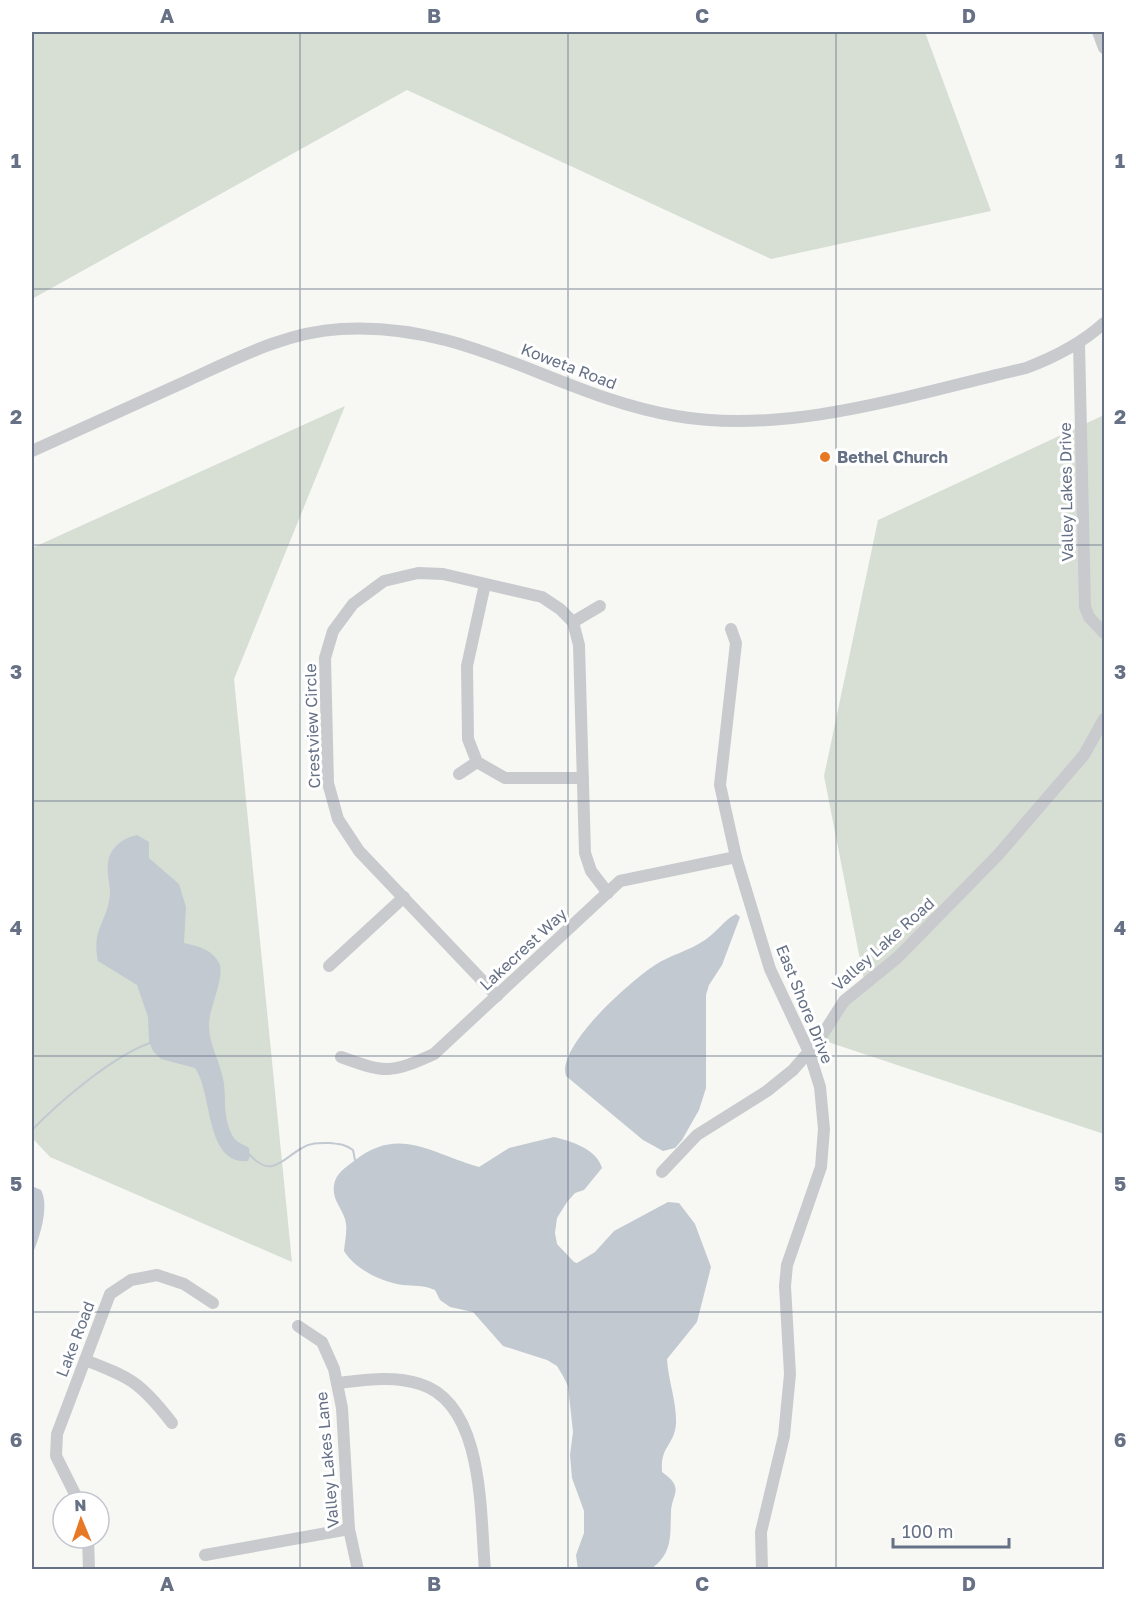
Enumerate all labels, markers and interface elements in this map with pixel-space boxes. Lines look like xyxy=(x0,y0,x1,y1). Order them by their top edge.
text: A xyxy=(160,3,174,27)
text: B xyxy=(427,3,441,27)
text: C xyxy=(695,3,709,27)
text: D xyxy=(962,3,976,27)
text: 1 xyxy=(11,148,21,172)
text: 1 xyxy=(1115,148,1125,172)
street label: Koweta Road xyxy=(518,339,620,393)
text: 2 xyxy=(10,404,22,428)
text: 2 xyxy=(1114,404,1126,428)
street label: Valley Lakes Drive xyxy=(1055,422,1077,562)
place label: Bethel Church xyxy=(837,447,948,467)
marker: Bethel Church xyxy=(818,450,832,464)
text: 3 xyxy=(10,659,22,683)
text: 3 xyxy=(1114,659,1126,683)
street label: Crestview Circle xyxy=(300,663,324,789)
street label: Valley Lake Road xyxy=(828,893,938,995)
street label: Lakecrest Way xyxy=(475,904,571,994)
text: 4 xyxy=(10,915,22,939)
text: 4 xyxy=(1114,915,1126,939)
street label: East Shore Drive xyxy=(772,942,838,1066)
text: 5 xyxy=(10,1171,22,1195)
text: 5 xyxy=(1114,1171,1126,1195)
street label: Lake Road xyxy=(51,1298,99,1380)
street label: Valley Lakes Lane xyxy=(311,1391,343,1529)
text: 6 xyxy=(10,1427,22,1451)
text: 6 xyxy=(1114,1427,1126,1451)
north arrow xyxy=(51,1490,111,1550)
text: N xyxy=(74,1495,87,1515)
scale bar xyxy=(893,1511,1008,1549)
text: 100 m xyxy=(902,1520,953,1542)
text: A xyxy=(160,1571,174,1595)
text: B xyxy=(427,1571,441,1595)
text: C xyxy=(695,1571,709,1595)
text: D xyxy=(962,1571,976,1595)

